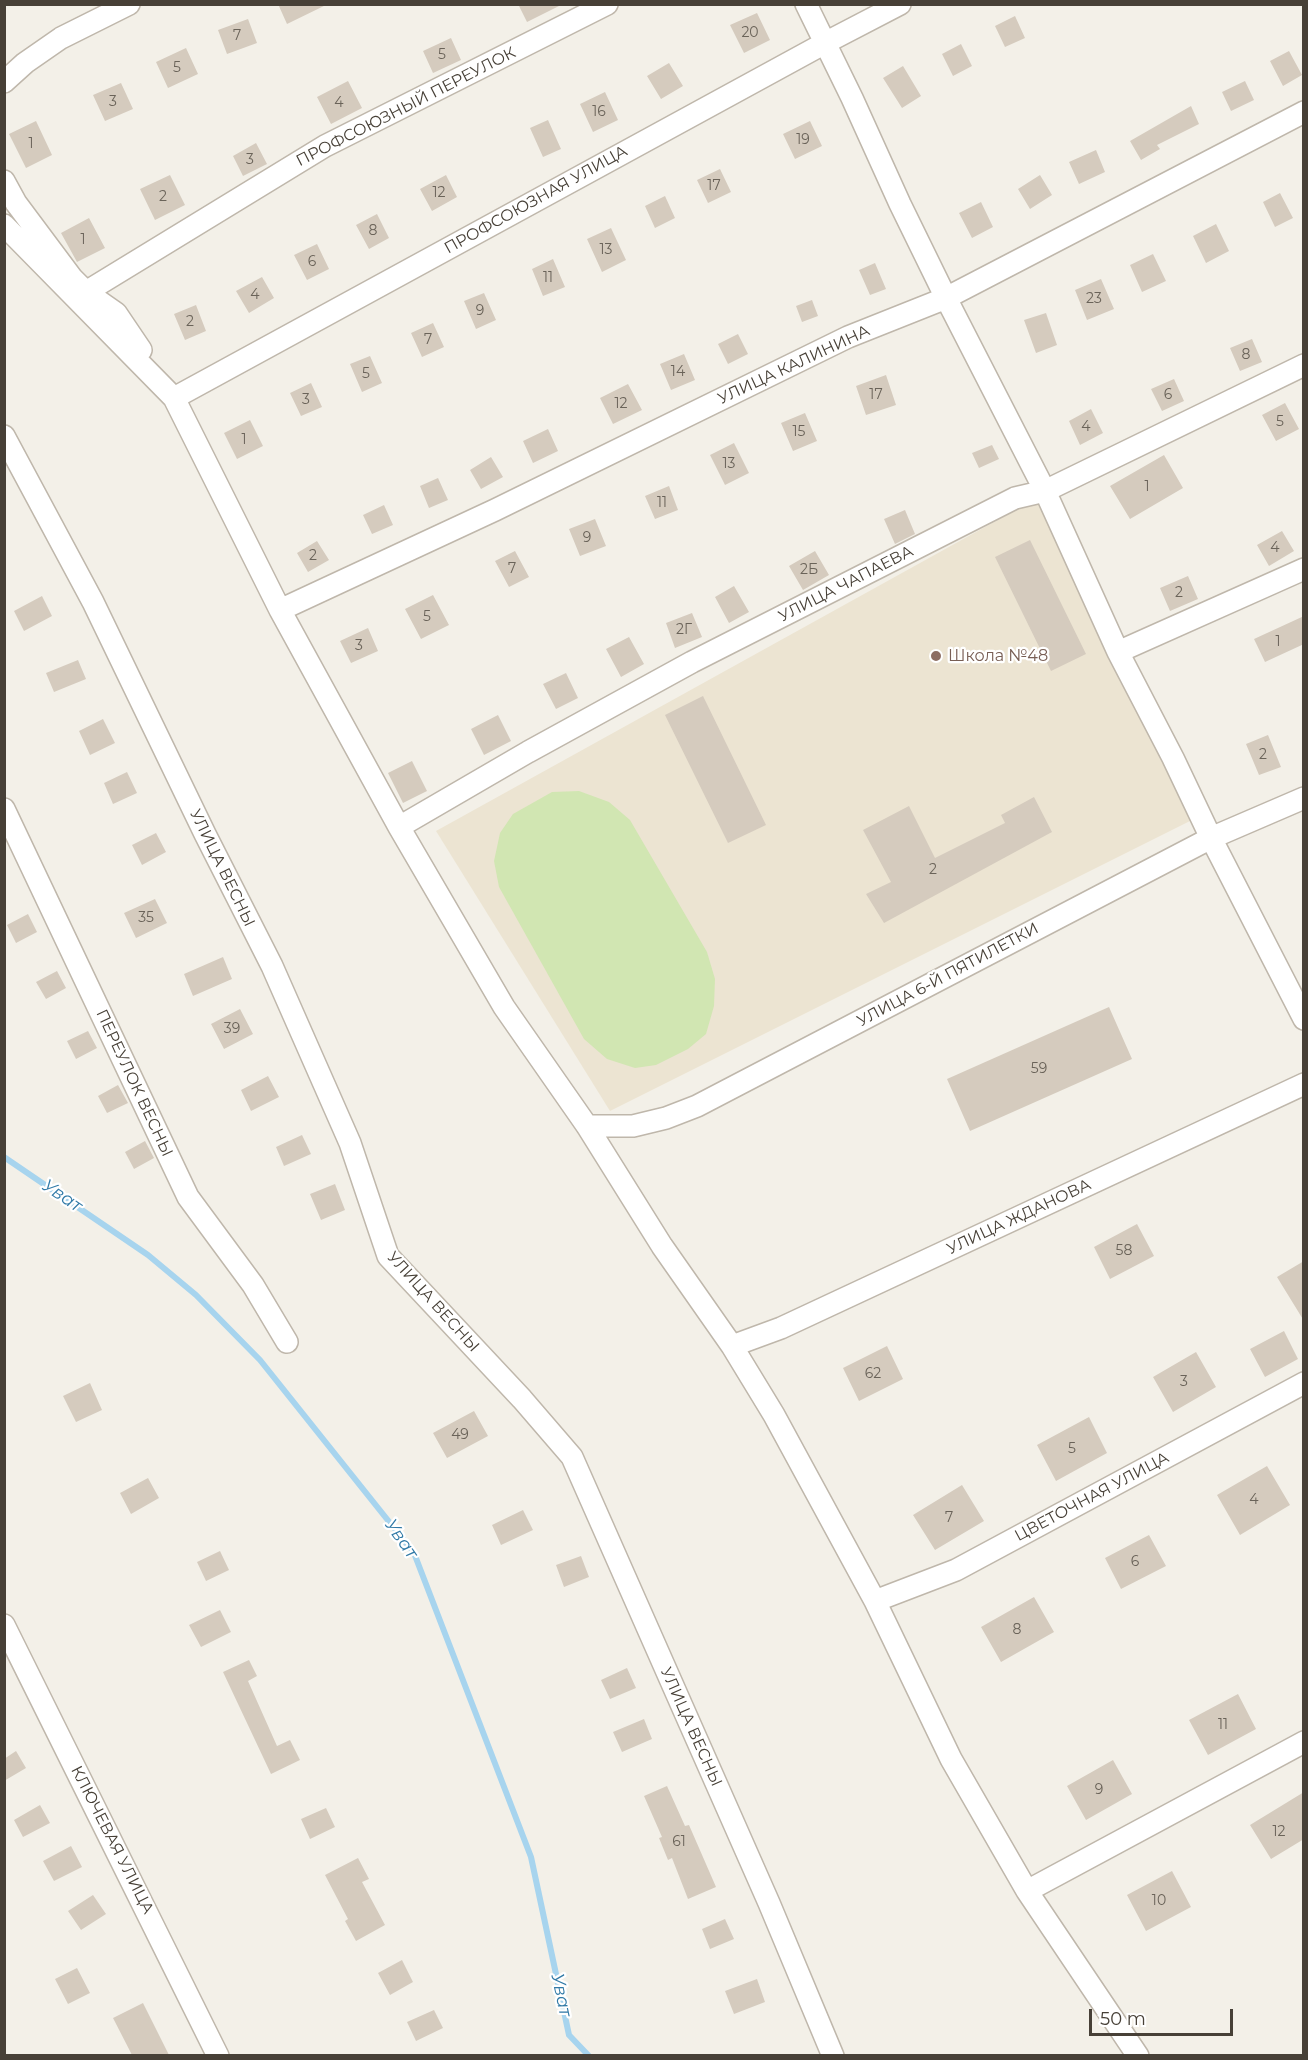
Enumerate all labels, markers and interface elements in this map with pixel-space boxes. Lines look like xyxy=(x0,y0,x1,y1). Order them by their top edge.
house number: 20 xyxy=(741,25,759,41)
house number: 7 xyxy=(233,28,241,44)
street label: ПРОФСОЮЗНЫЙ ПЕРЕУЛОК xyxy=(293,43,519,171)
house number: 5 xyxy=(438,47,446,63)
house number: 5 xyxy=(173,60,181,76)
house number: 3 xyxy=(109,94,117,110)
house number: 4 xyxy=(334,95,344,111)
house number: 16 xyxy=(592,104,606,120)
house number: 19 xyxy=(796,132,810,148)
house number: 1 xyxy=(28,136,34,152)
street label: ПРОФСОЮЗНАЯ УЛИЦА xyxy=(441,142,631,258)
house number: 3 xyxy=(246,152,254,168)
house number: 17 xyxy=(707,178,721,194)
house number: 12 xyxy=(432,185,446,201)
house number: 2 xyxy=(159,189,167,205)
house number: 8 xyxy=(369,223,377,239)
house number: 1 xyxy=(80,232,86,248)
house number: 13 xyxy=(600,242,612,258)
house number: 6 xyxy=(308,254,316,270)
house number: 11 xyxy=(543,270,553,286)
house number: 4 xyxy=(250,287,260,303)
house number: 23 xyxy=(1086,291,1102,307)
house number: 9 xyxy=(476,303,484,319)
house number: 2 xyxy=(186,314,194,330)
street label: УЛИЦА КАЛИНИНА xyxy=(715,321,873,409)
house number: 7 xyxy=(424,332,432,348)
house number: 8 xyxy=(1242,347,1250,363)
house number: 14 xyxy=(671,364,685,380)
house number: 5 xyxy=(362,366,370,382)
house number: 17 xyxy=(869,387,883,403)
house number: 6 xyxy=(1164,387,1172,403)
house number: 3 xyxy=(302,392,310,408)
house number: 12 xyxy=(614,396,628,412)
house number: 5 xyxy=(1276,414,1284,430)
house number: 4 xyxy=(1081,419,1091,435)
house number: 15 xyxy=(793,424,805,440)
house number: 1 xyxy=(241,432,247,448)
house number: 13 xyxy=(723,456,735,472)
house number: 1 xyxy=(1144,479,1150,495)
house number: 11 xyxy=(657,495,667,511)
house number: 9 xyxy=(583,530,591,546)
house number: 4 xyxy=(1270,540,1280,556)
street label: УЛИЦА ЧАПАЕВА xyxy=(776,542,916,626)
house number: 2 xyxy=(309,548,317,564)
house number: 7 xyxy=(508,561,516,577)
house number: 2Б xyxy=(800,562,818,578)
house number: 2 xyxy=(1175,585,1183,601)
house number: 5 xyxy=(423,609,431,625)
house number: 2Г xyxy=(676,622,692,638)
house number: 1 xyxy=(1275,634,1281,650)
house number: 3 xyxy=(355,638,363,654)
place label: Школа №48 xyxy=(948,646,1048,666)
marker: Школа №48 xyxy=(929,649,943,663)
house number: 2 xyxy=(1259,747,1267,763)
street label: УЛИЦА ВЕСНЫ xyxy=(185,806,259,930)
house number: 2 xyxy=(929,862,937,878)
house number: 35 xyxy=(138,910,154,926)
street label: УЛИЦА 6-Й ПЯТИЛЕТКИ xyxy=(854,919,1042,1031)
street label: ПЕРЕУЛОК ВЕСНЫ xyxy=(91,1006,177,1160)
house number: 39 xyxy=(224,1021,240,1037)
house number: 59 xyxy=(1031,1061,1047,1077)
water label: Уват xyxy=(38,1175,86,1217)
street label: УЛИЦА ЖДАНОВА xyxy=(944,1175,1094,1259)
house number: 58 xyxy=(1116,1243,1132,1259)
street label: УЛИЦА ВЕСНЫ xyxy=(383,1248,483,1356)
house number: 62 xyxy=(865,1366,881,1382)
house number: 3 xyxy=(1180,1374,1188,1390)
house number: 49 xyxy=(451,1427,469,1443)
house number: 5 xyxy=(1068,1441,1076,1457)
street label: ЦВЕТОЧНАЯ УЛИЦА xyxy=(1012,1448,1172,1546)
house number: 4 xyxy=(1249,1492,1259,1508)
house number: 7 xyxy=(945,1510,953,1526)
water label: Уват xyxy=(380,1515,422,1563)
house number: 6 xyxy=(1131,1554,1139,1570)
house number: 8 xyxy=(1013,1622,1021,1638)
street label: УЛИЦА ВЕСНЫ xyxy=(656,1664,726,1790)
house number: 11 xyxy=(1218,1717,1228,1733)
street label: КЛЮЧЕВАЯ УЛИЦА xyxy=(66,1763,158,1917)
house number: 9 xyxy=(1095,1782,1103,1798)
house number: 12 xyxy=(1272,1824,1286,1840)
house number: 61 xyxy=(672,1834,686,1850)
house number: 10 xyxy=(1152,1893,1166,1909)
water label: Уват xyxy=(546,1971,576,2019)
scale bar xyxy=(1092,1997,1236,2035)
text: 50 m xyxy=(1100,2008,1146,2030)

